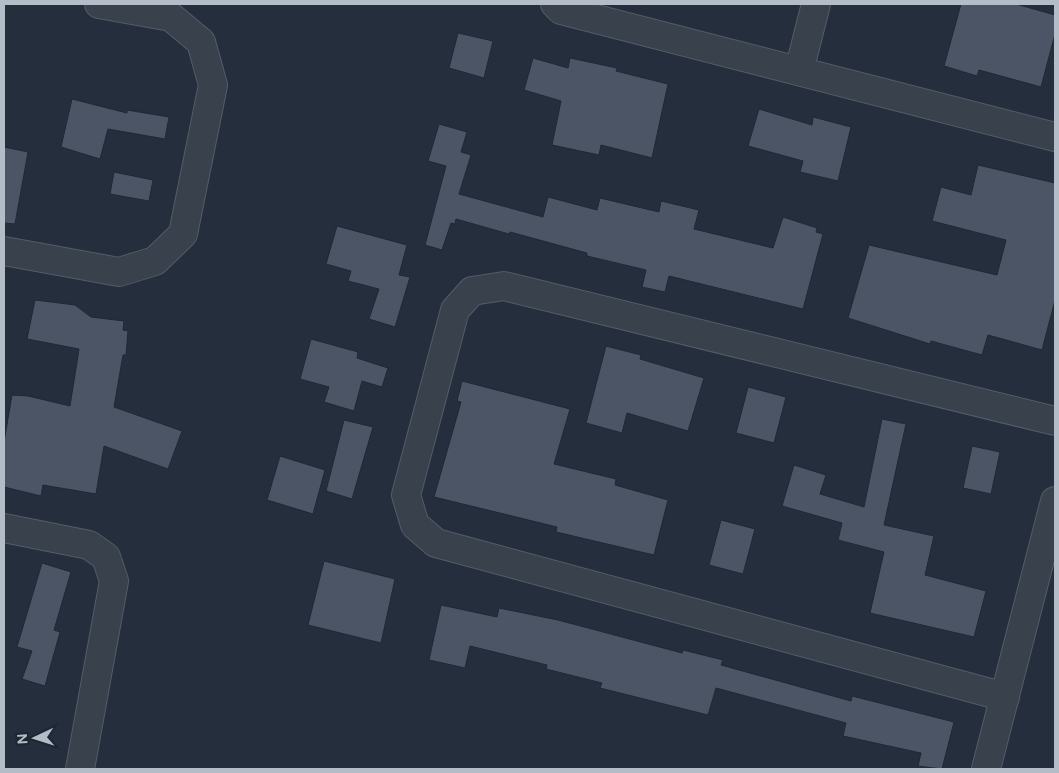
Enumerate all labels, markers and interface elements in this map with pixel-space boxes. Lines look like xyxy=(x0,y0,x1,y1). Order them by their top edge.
north arrow xyxy=(10,713,60,763)
text: N xyxy=(14,733,31,745)

